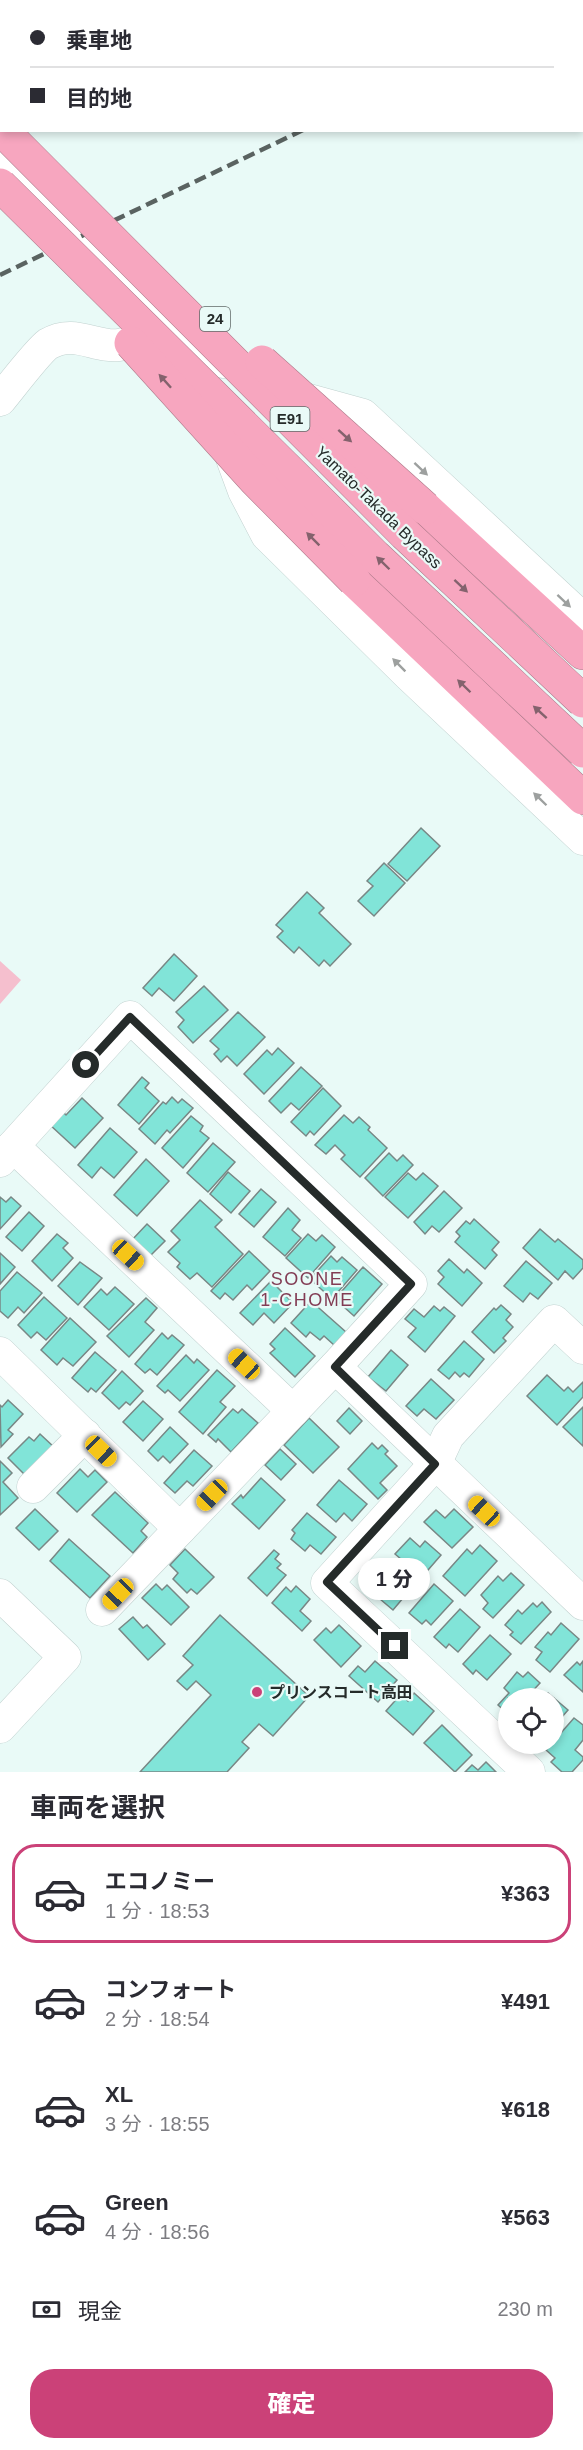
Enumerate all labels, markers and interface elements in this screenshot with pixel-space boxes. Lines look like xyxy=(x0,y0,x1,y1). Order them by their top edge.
text: 乗車地 xyxy=(66,28,132,53)
text: 目的地 xyxy=(66,86,132,111)
road number: 24 xyxy=(200,307,230,331)
one-way arrow xyxy=(159,374,172,389)
road number: E91 xyxy=(270,407,310,431)
one-way arrow xyxy=(337,429,352,442)
street label: Yamato-Takada Bypass xyxy=(312,443,445,572)
one-way arrow xyxy=(413,462,428,475)
one-way arrow xyxy=(306,532,320,546)
one-way arrow xyxy=(376,557,391,570)
one-way arrow xyxy=(453,579,468,593)
one-way arrow xyxy=(557,594,571,608)
one-way arrow xyxy=(391,658,406,672)
one-way arrow xyxy=(457,680,471,694)
one-way arrow xyxy=(533,706,548,719)
one-way arrow xyxy=(533,793,547,807)
route start xyxy=(72,1051,99,1078)
car xyxy=(109,1236,147,1274)
district label: SOONE 1-CHOME xyxy=(260,1269,354,1310)
car xyxy=(225,1345,263,1383)
car xyxy=(82,1432,120,1470)
car xyxy=(193,1476,231,1514)
car xyxy=(465,1492,503,1530)
callout: 1 分 xyxy=(359,1559,431,1601)
text: 1 分 xyxy=(376,1568,412,1590)
car xyxy=(99,1575,137,1613)
route end xyxy=(381,1632,408,1659)
place label: プリンスコート高田 xyxy=(269,1684,413,1701)
marker: プリンスコート高田 xyxy=(250,1685,264,1699)
map controls xyxy=(498,1688,564,1754)
button: locate xyxy=(498,1688,564,1754)
text: 車両を選択 xyxy=(30,1793,165,1823)
icon: car xyxy=(33,1867,87,1921)
text: エコノミー xyxy=(105,1869,215,1894)
text: ¥363 xyxy=(501,1881,550,1906)
text: 1 分 · 18:53 xyxy=(105,1900,210,1922)
icon: car xyxy=(33,1975,87,2029)
text: コンフォート xyxy=(105,1977,236,2002)
text: ¥491 xyxy=(501,1989,550,2014)
text: 2 分 · 18:54 xyxy=(105,2008,210,2030)
text: XL xyxy=(105,2082,133,2107)
icon: car xyxy=(33,2083,87,2137)
text: ¥618 xyxy=(501,2097,550,2122)
text: 3 分 · 18:55 xyxy=(105,2113,210,2135)
text: Green xyxy=(105,2190,169,2215)
icon: car xyxy=(33,2191,87,2245)
text: ¥563 xyxy=(501,2205,550,2230)
text: 4 分 · 18:56 xyxy=(105,2221,210,2243)
icon: cash xyxy=(30,2293,63,2326)
text: 230 m xyxy=(497,2298,553,2320)
text: 現金 xyxy=(78,2299,122,2324)
button: 確定 xyxy=(30,2369,553,2438)

